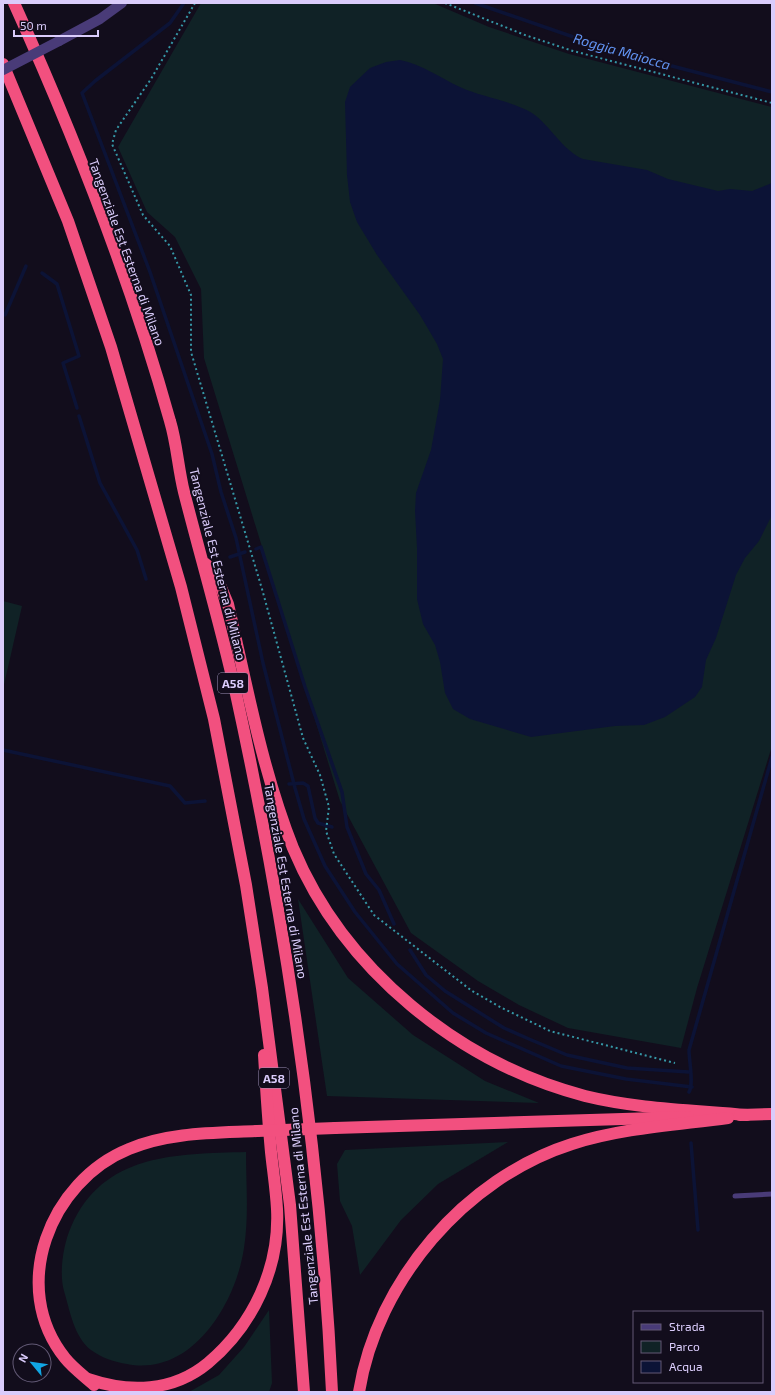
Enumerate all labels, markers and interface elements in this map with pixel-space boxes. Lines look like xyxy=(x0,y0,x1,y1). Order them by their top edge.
scale bar xyxy=(14,12,98,38)
text: 50 m xyxy=(20,18,47,32)
water label: Roggia Maiocca xyxy=(572,29,672,73)
street label: Tangenziale Est Esterna di Milano xyxy=(86,156,168,348)
street label: Tangenziale Est Esterna di Milano xyxy=(186,466,250,662)
road number: A58 xyxy=(218,673,248,693)
street label: Tangenziale Est Esterna di Milano xyxy=(261,782,311,980)
road number: A58 xyxy=(259,1068,289,1088)
street label: Tangenziale Est Esterna di Milano xyxy=(285,1107,321,1305)
legend xyxy=(633,1311,763,1383)
text: Strada xyxy=(669,1319,705,1333)
text: Parco xyxy=(669,1339,700,1353)
north arrow xyxy=(12,1343,52,1383)
text: N xyxy=(15,1351,30,1365)
text: Acqua xyxy=(669,1359,703,1373)

